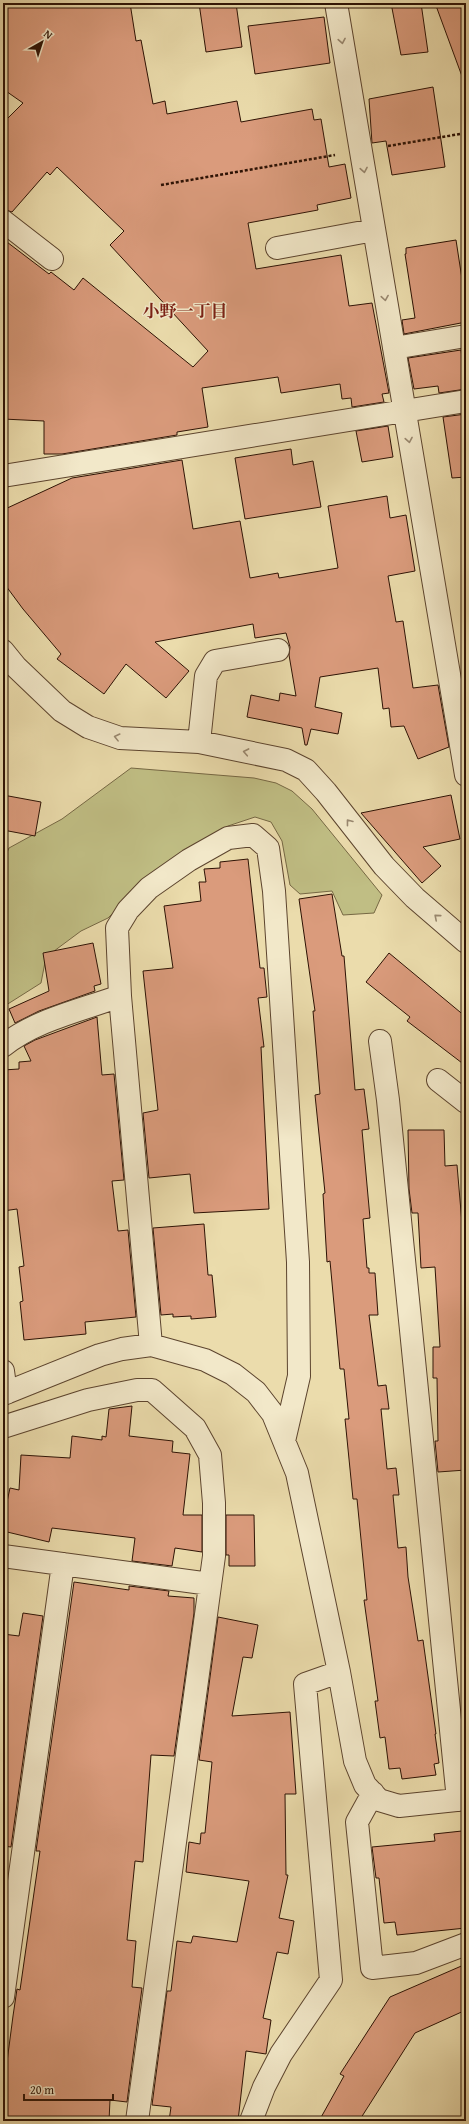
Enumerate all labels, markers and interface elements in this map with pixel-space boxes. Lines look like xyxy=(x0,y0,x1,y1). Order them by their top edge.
north arrow xyxy=(22,22,62,62)
text: N xyxy=(40,26,57,43)
one-way arrow xyxy=(338,38,346,45)
one-way arrow xyxy=(359,167,368,173)
one-way arrow xyxy=(381,295,389,301)
district label: 小野一丁目 xyxy=(143,298,228,323)
one-way arrow xyxy=(404,437,413,443)
one-way arrow xyxy=(114,733,121,741)
one-way arrow xyxy=(243,748,249,756)
one-way arrow xyxy=(346,819,353,826)
one-way arrow xyxy=(434,914,441,921)
scale bar xyxy=(24,2076,113,2102)
text: 20 m xyxy=(30,2081,54,2098)

